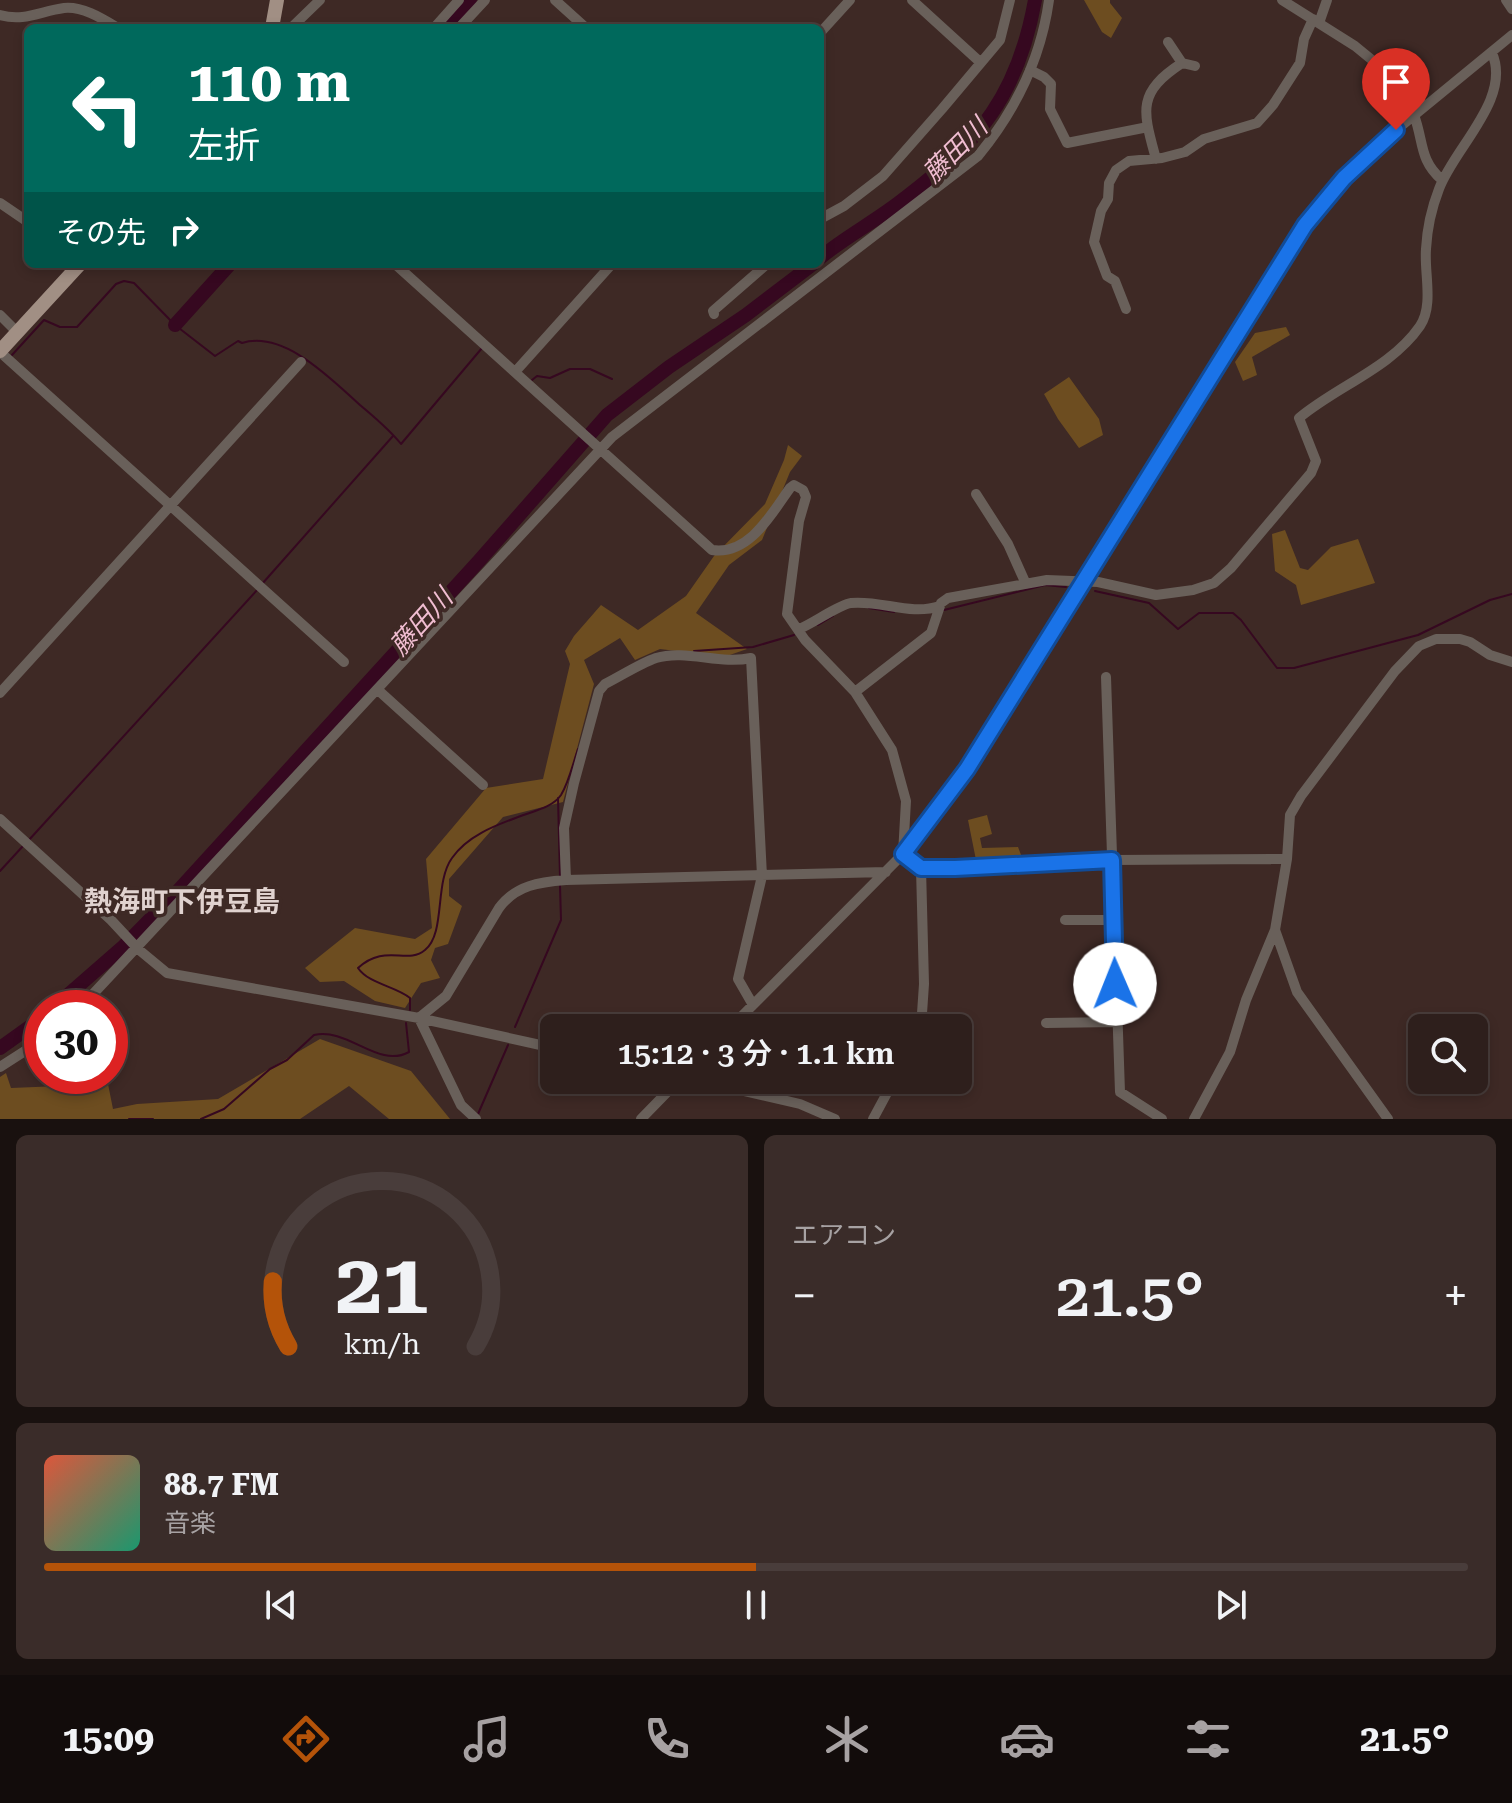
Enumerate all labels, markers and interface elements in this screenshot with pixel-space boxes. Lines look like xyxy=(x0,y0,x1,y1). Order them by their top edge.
pin xyxy=(1362,48,1430,130)
text: 110 m xyxy=(188,49,350,115)
icon: left xyxy=(56,56,160,160)
icon: arrive xyxy=(1374,60,1418,104)
water label: 藤田川 xyxy=(917,110,995,188)
text: 左折 xyxy=(188,125,260,167)
icon: right xyxy=(162,208,206,252)
text: その先 xyxy=(56,215,146,250)
water label: 藤田川 xyxy=(384,581,460,661)
district label: 熱海町下伊豆島 xyxy=(84,885,280,918)
position arrow xyxy=(1073,942,1157,1026)
speed limit sign: 30 xyxy=(24,990,128,1094)
map controls xyxy=(1408,1014,1488,1094)
button: search xyxy=(1408,1014,1488,1094)
text: 15:12 · 3 分 · 1.1 km xyxy=(618,1036,895,1071)
text: エアコン xyxy=(792,1220,896,1250)
text: 21 xyxy=(335,1236,429,1333)
text: 21.5° xyxy=(1056,1260,1204,1331)
text: − xyxy=(792,1270,817,1322)
text: + xyxy=(1443,1270,1468,1322)
text: km/h xyxy=(344,1327,420,1361)
text: 88.7 FM xyxy=(164,1467,279,1502)
text: 音楽 xyxy=(164,1508,216,1538)
icon: previous xyxy=(259,1583,303,1627)
icon: pause xyxy=(734,1583,778,1627)
icon: next xyxy=(1209,1583,1253,1627)
icon: directions xyxy=(278,1711,334,1767)
icon: music xyxy=(459,1711,515,1767)
icon: phone xyxy=(639,1711,695,1767)
icon: climate xyxy=(819,1711,875,1767)
icon: car xyxy=(999,1711,1055,1767)
icon: filters xyxy=(1180,1711,1236,1767)
text: 15:09 xyxy=(62,1718,154,1760)
text: 21.5° xyxy=(1360,1718,1450,1760)

